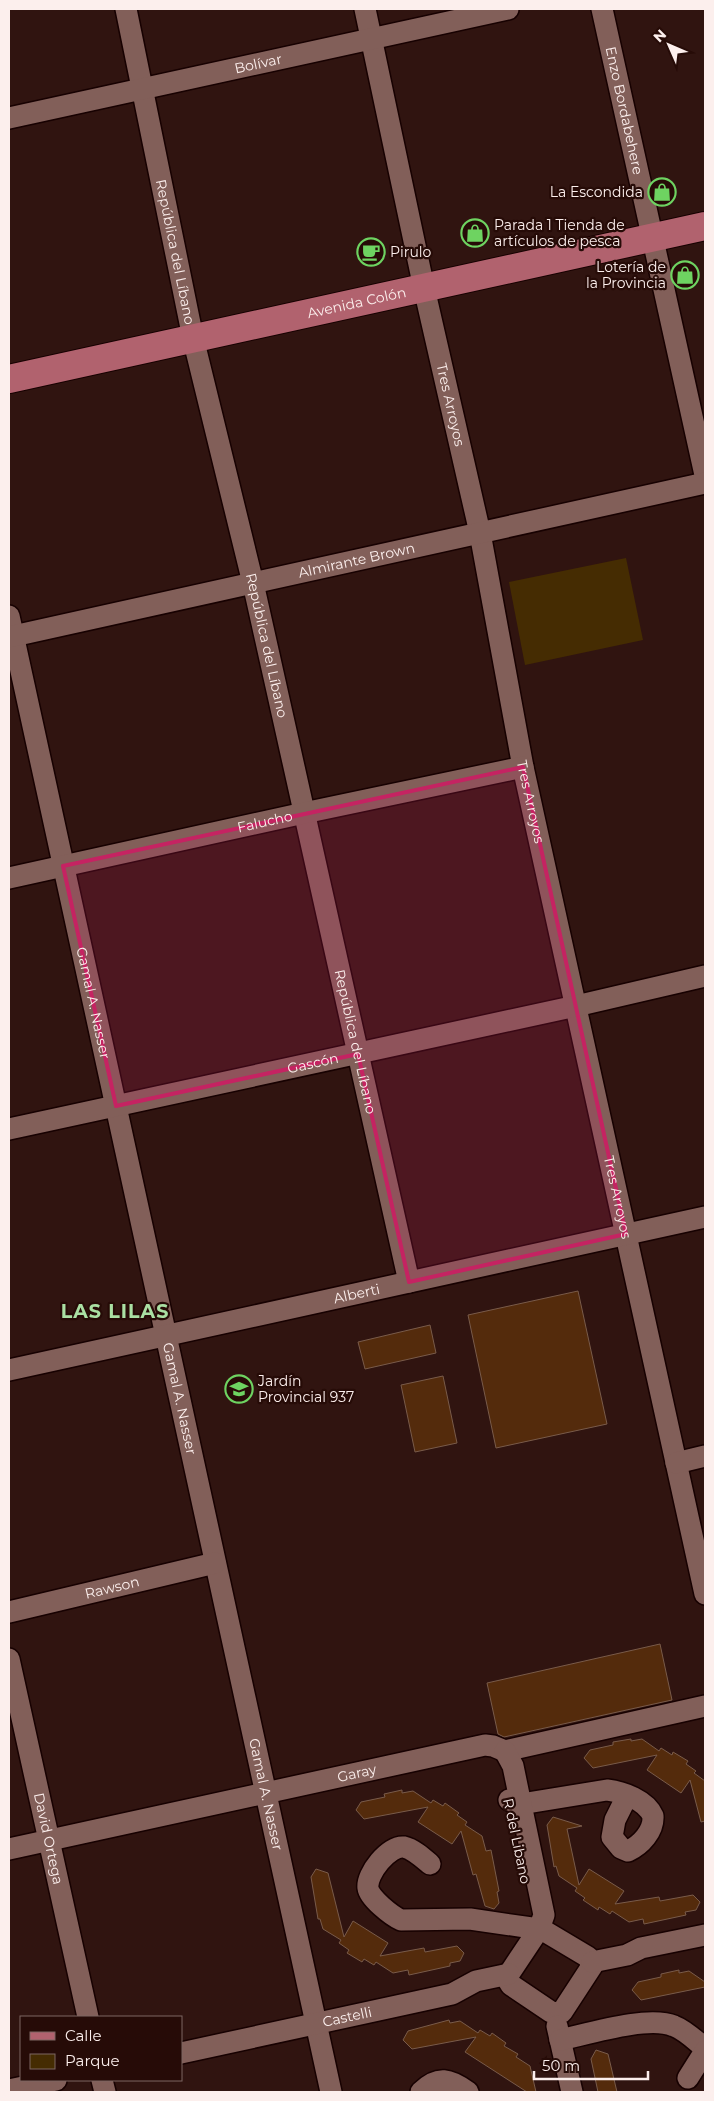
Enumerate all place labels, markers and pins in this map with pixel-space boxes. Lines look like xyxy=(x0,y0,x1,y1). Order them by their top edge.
shop icon: La Escondida xyxy=(647,177,677,207)
place label: La Escondida xyxy=(550,183,643,201)
place label: Parada 1 Tienda de artículos de pesca xyxy=(494,216,625,250)
shop icon: Parada 1 Tienda de artículos de pesca xyxy=(460,218,490,248)
cafe icon: Pirulo xyxy=(356,237,386,267)
place label: Pirulo xyxy=(390,243,432,261)
place label: Lotería de la Provincia xyxy=(586,258,666,292)
shop icon: Lotería de la Provincia xyxy=(670,260,700,290)
place label: Jardín Provincial 937 xyxy=(257,1372,354,1406)
school or university icon: Jardín Provincial 937 xyxy=(224,1374,254,1404)

